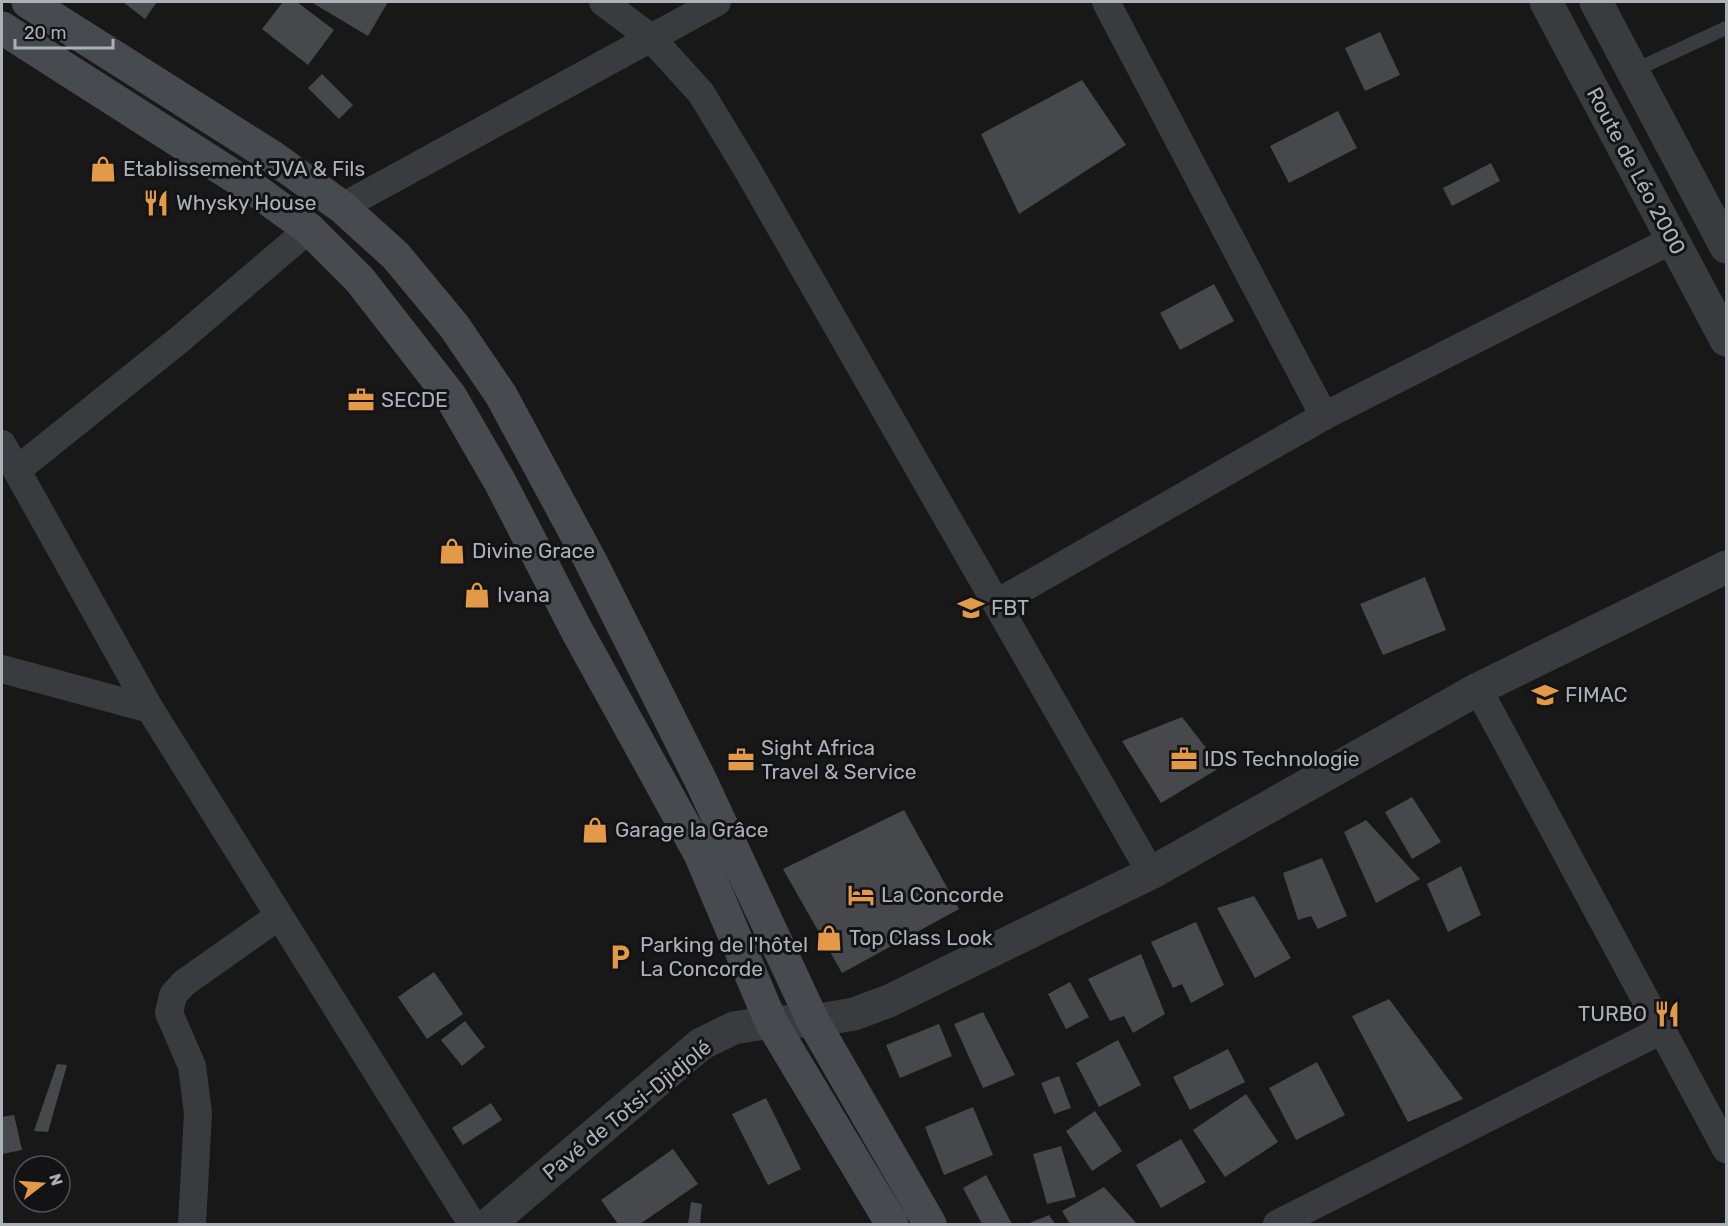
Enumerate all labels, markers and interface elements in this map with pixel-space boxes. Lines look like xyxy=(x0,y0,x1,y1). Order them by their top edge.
scale bar xyxy=(15,12,112,50)
text: 20 m xyxy=(24,22,66,44)
street label: Route de Léo 2000 xyxy=(1582,83,1691,259)
shop icon: Etablissement JVA & Fils xyxy=(88,154,118,184)
place label: Etablissement JVA & Fils xyxy=(123,156,365,181)
restaurant icon: Whysky House xyxy=(141,188,171,218)
place label: Whysky House xyxy=(176,190,316,215)
office icon: SECDE xyxy=(346,385,376,415)
place label: SECDE xyxy=(381,387,448,412)
shop icon: Divine Grace xyxy=(437,536,467,566)
place label: Divine Grace xyxy=(472,538,595,563)
shop icon: Ivana xyxy=(462,580,492,610)
place label: Ivana xyxy=(497,582,550,607)
school or university icon: FBT xyxy=(956,593,986,623)
place label: FBT xyxy=(991,595,1029,620)
school or university icon: FIMAC xyxy=(1530,680,1560,710)
place label: FIMAC xyxy=(1565,682,1627,707)
place label: Sight Africa Travel & Service xyxy=(761,735,916,784)
office icon: IDS Technologie xyxy=(1169,744,1199,774)
office icon: Sight Africa Travel & Service xyxy=(726,745,756,775)
place label: IDS Technologie xyxy=(1204,746,1360,771)
shop icon: Garage la Grâce xyxy=(580,815,610,845)
place label: Garage la Grâce xyxy=(615,817,769,842)
hotel icon: La Concorde xyxy=(846,880,876,910)
place label: La Concorde xyxy=(881,882,1004,907)
shop icon: Top Class Look xyxy=(814,923,844,953)
place label: Top Class Look xyxy=(849,925,993,950)
place label: Parking de l'hôtel La Concorde xyxy=(640,932,808,981)
parking icon: Parking de l'hôtel La Concorde xyxy=(605,942,635,972)
restaurant icon: TURBO xyxy=(1652,999,1682,1029)
place label: TURBO xyxy=(1578,1001,1647,1026)
street label: Pavé de Totsi-Djidjolé xyxy=(537,1034,716,1185)
north arrow xyxy=(12,1154,72,1214)
text: N xyxy=(45,1171,67,1188)

